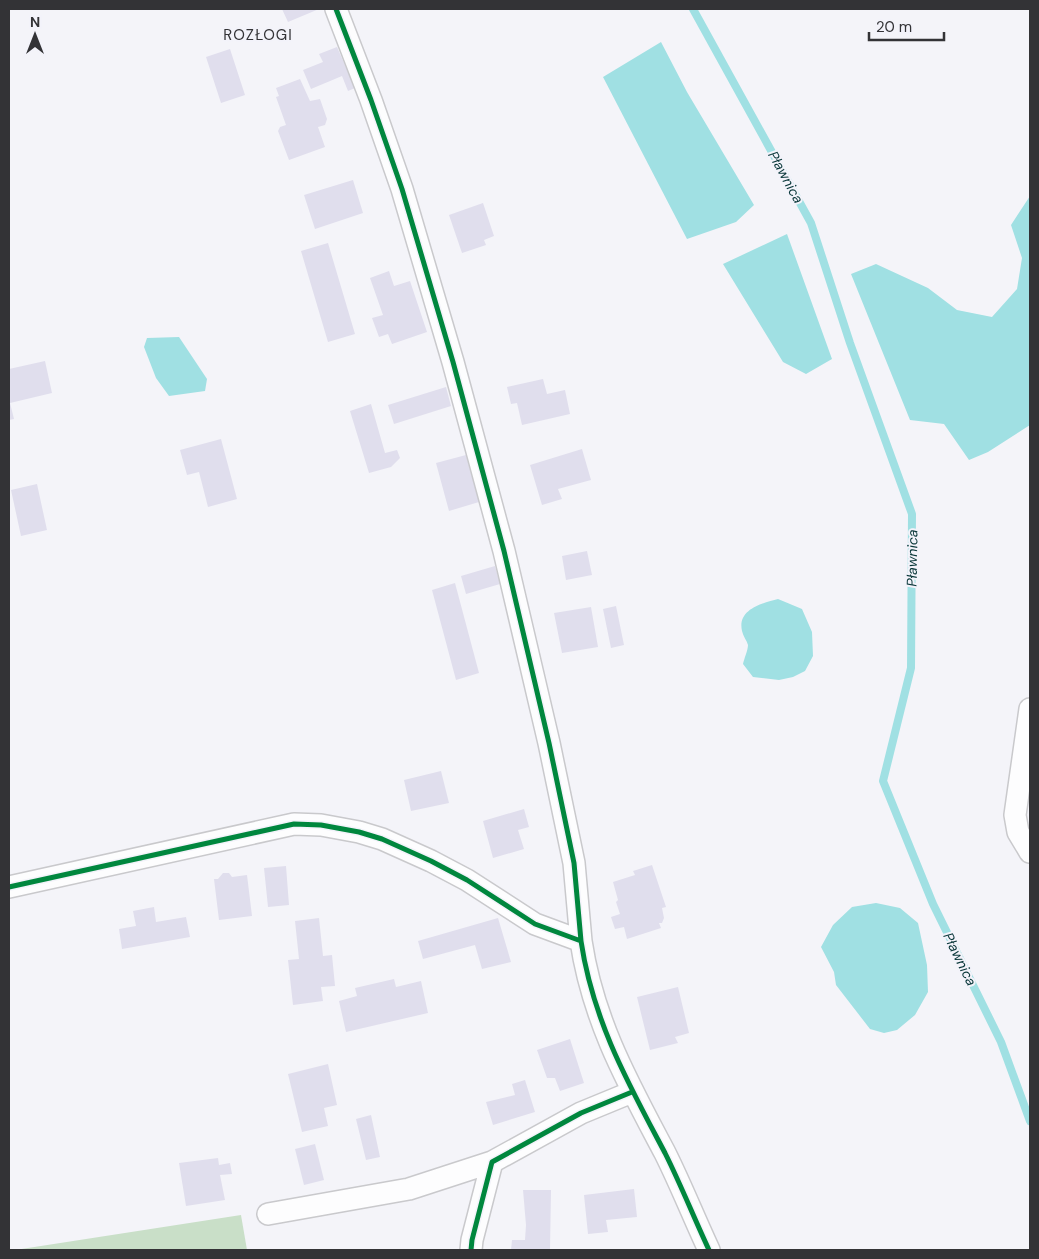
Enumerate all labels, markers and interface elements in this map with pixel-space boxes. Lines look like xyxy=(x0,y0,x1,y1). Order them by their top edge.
north arrow xyxy=(10,10,60,60)
scale bar xyxy=(869,10,944,42)
text: N xyxy=(30,13,40,31)
text: 20 m xyxy=(876,17,912,37)
district label: ROZŁOGI xyxy=(223,25,293,45)
water label: Pławnica xyxy=(764,148,808,207)
water label: Pławnica xyxy=(903,529,922,587)
water label: Pławnica xyxy=(939,929,981,989)

